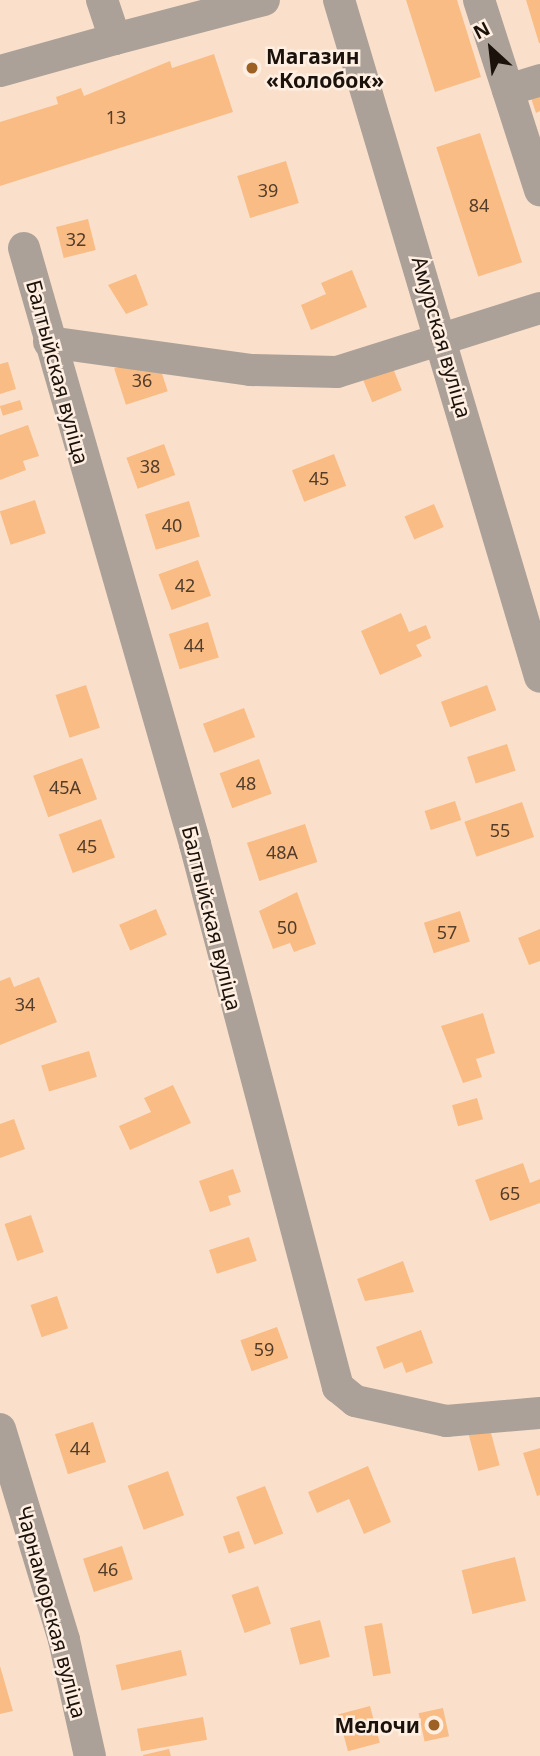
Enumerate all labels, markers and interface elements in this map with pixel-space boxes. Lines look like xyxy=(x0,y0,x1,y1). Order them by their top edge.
north arrow xyxy=(456,14,526,84)
text: N xyxy=(469,15,494,45)
place label: Магазин «Колобок» xyxy=(266,43,384,93)
marker: Магазин «Колобок» xyxy=(244,60,260,76)
house number: 13 xyxy=(106,106,126,128)
house number: 39 xyxy=(258,179,278,201)
house number: 84 xyxy=(469,194,489,216)
house number: 32 xyxy=(66,228,86,250)
street label: Амурская вуліца xyxy=(407,253,477,421)
street label: Балтыйская вуліца xyxy=(21,277,95,467)
house number: 36 xyxy=(132,369,152,391)
house number: 38 xyxy=(140,455,160,477)
house number: 45 xyxy=(309,467,329,489)
house number: 40 xyxy=(162,514,182,536)
house number: 42 xyxy=(175,574,195,596)
house number: 44 xyxy=(184,634,204,656)
house number: 48 xyxy=(236,772,256,794)
house number: 45А xyxy=(49,776,81,798)
house number: 55 xyxy=(490,819,510,841)
street label: Балтыйская вуліца xyxy=(177,823,247,1013)
house number: 45 xyxy=(77,835,97,857)
house number: 48А xyxy=(266,841,298,863)
house number: 50 xyxy=(277,916,297,938)
house number: 57 xyxy=(437,921,457,943)
house number: 34 xyxy=(15,993,35,1015)
house number: 65 xyxy=(500,1182,520,1204)
house number: 59 xyxy=(254,1338,274,1360)
house number: 44 xyxy=(70,1437,90,1459)
street label: Чарнаморская вуліца xyxy=(12,1503,92,1721)
house number: 46 xyxy=(98,1558,118,1580)
place label: Мелочи xyxy=(334,1712,420,1738)
marker: Мелочи xyxy=(426,1717,442,1733)

